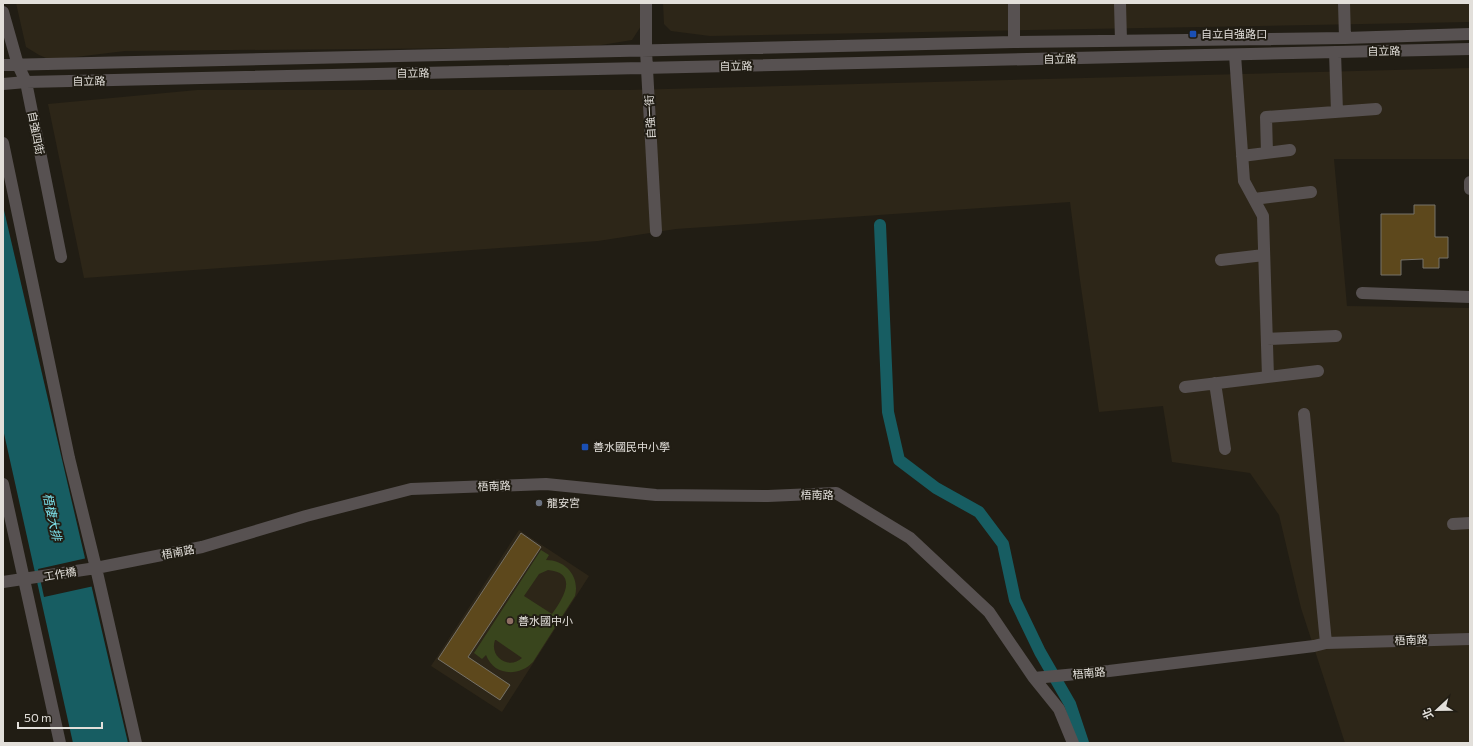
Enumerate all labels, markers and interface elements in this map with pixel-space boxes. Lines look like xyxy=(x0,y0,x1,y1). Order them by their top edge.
place label: 自立自強路口 xyxy=(1201,27,1267,40)
marker: 自立自強路口 xyxy=(1188,29,1198,39)
street label: 自立路 xyxy=(1367,44,1401,57)
street label: 自立路 xyxy=(1043,52,1077,65)
street label: 自立路 xyxy=(719,59,753,72)
street label: 自立路 xyxy=(396,66,430,79)
street label: 自立路 xyxy=(72,74,106,87)
street label: 自強一街 xyxy=(642,95,657,139)
street label: 自強四街 xyxy=(26,110,47,156)
place label: 善水國民中小學 xyxy=(593,440,670,453)
marker: 善水國民中小學 xyxy=(580,442,590,452)
street label: 梧南路 xyxy=(477,478,511,493)
street label: 梧南路 xyxy=(800,488,834,501)
water label: 梧棲大排 xyxy=(41,492,65,544)
place label: 龍安宮 xyxy=(547,496,580,509)
marker: 龍安宮 xyxy=(534,498,544,508)
street label: 梧南路 xyxy=(160,542,195,561)
street label: 工作橋 xyxy=(43,564,77,583)
place label: 善水國中小 xyxy=(518,614,573,627)
marker: 善水國中小 xyxy=(505,616,515,626)
street label: 梧南路 xyxy=(1394,632,1428,647)
street label: 梧南路 xyxy=(1072,665,1106,680)
north arrow xyxy=(1417,690,1457,730)
scale bar xyxy=(18,704,102,730)
text: 北 xyxy=(1419,706,1435,721)
text: 50 m xyxy=(24,710,52,724)

